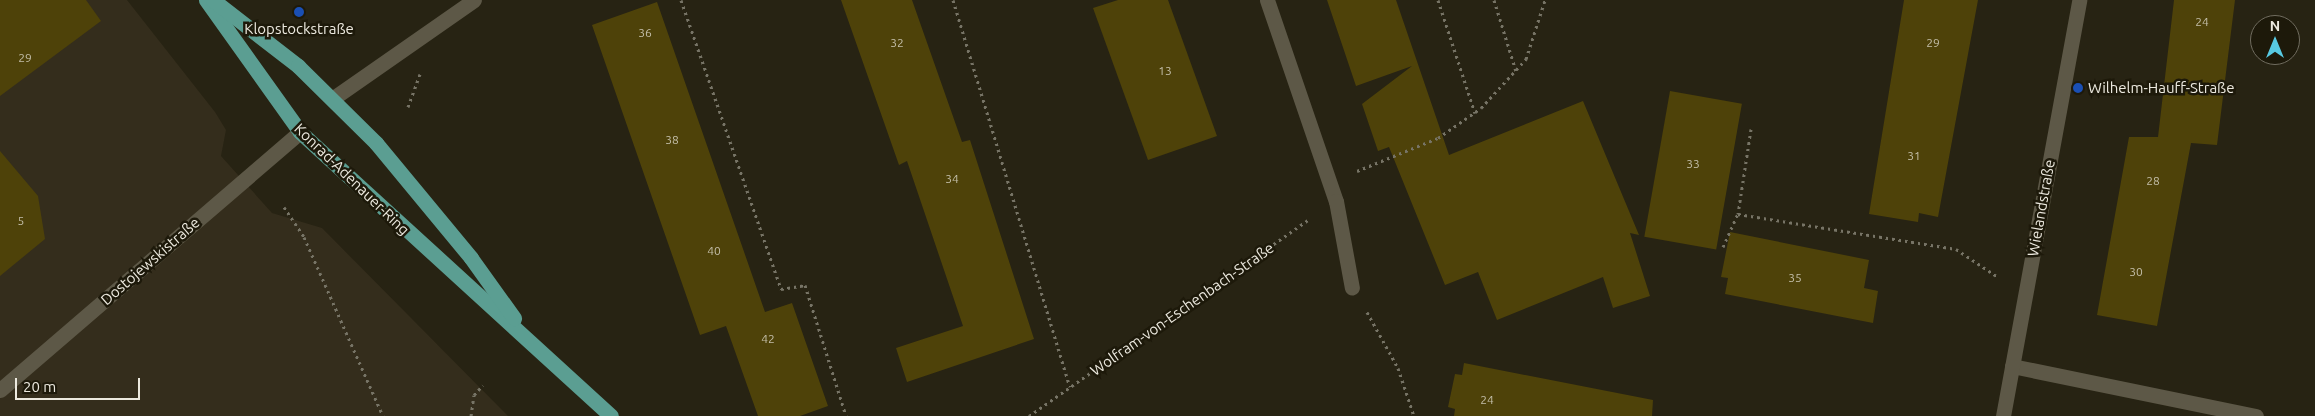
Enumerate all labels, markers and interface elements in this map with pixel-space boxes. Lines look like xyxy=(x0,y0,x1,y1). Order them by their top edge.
marker: Klopstockstraße xyxy=(293,6,305,18)
house number: 24 xyxy=(2195,15,2209,29)
north arrow xyxy=(2250,15,2300,65)
text: N xyxy=(2270,18,2280,34)
place label: Klopstockstraße xyxy=(244,20,354,38)
house number: 36 xyxy=(638,26,652,40)
house number: 32 xyxy=(890,36,904,50)
house number: 29 xyxy=(1926,36,1940,50)
house number: 29 xyxy=(18,51,32,65)
house number: 13 xyxy=(1158,64,1172,78)
place label: Wilhelm-Hauff-Straße xyxy=(2088,79,2234,97)
marker: Wilhelm-Hauff-Straße xyxy=(2072,82,2084,94)
street label: Konrad-Adenauer-Ring xyxy=(291,120,413,238)
house number: 38 xyxy=(665,133,679,147)
house number: 31 xyxy=(1907,149,1921,163)
house number: 33 xyxy=(1686,157,1700,171)
street label: Wielandstraße xyxy=(2024,158,2058,258)
house number: 34 xyxy=(945,172,959,186)
house number: 28 xyxy=(2146,174,2160,188)
street label: Dostojewskistraße xyxy=(97,213,203,309)
house number: 5 xyxy=(18,214,24,228)
street label: Wolfram-von-Eschenbach-Straße xyxy=(1087,239,1277,379)
house number: 40 xyxy=(707,244,721,258)
house number: 30 xyxy=(2129,265,2143,279)
house number: 35 xyxy=(1788,271,1802,285)
house number: 42 xyxy=(761,332,775,346)
scale bar xyxy=(18,368,142,400)
text: 20 m xyxy=(23,378,56,395)
house number: 24 xyxy=(1480,393,1494,407)

